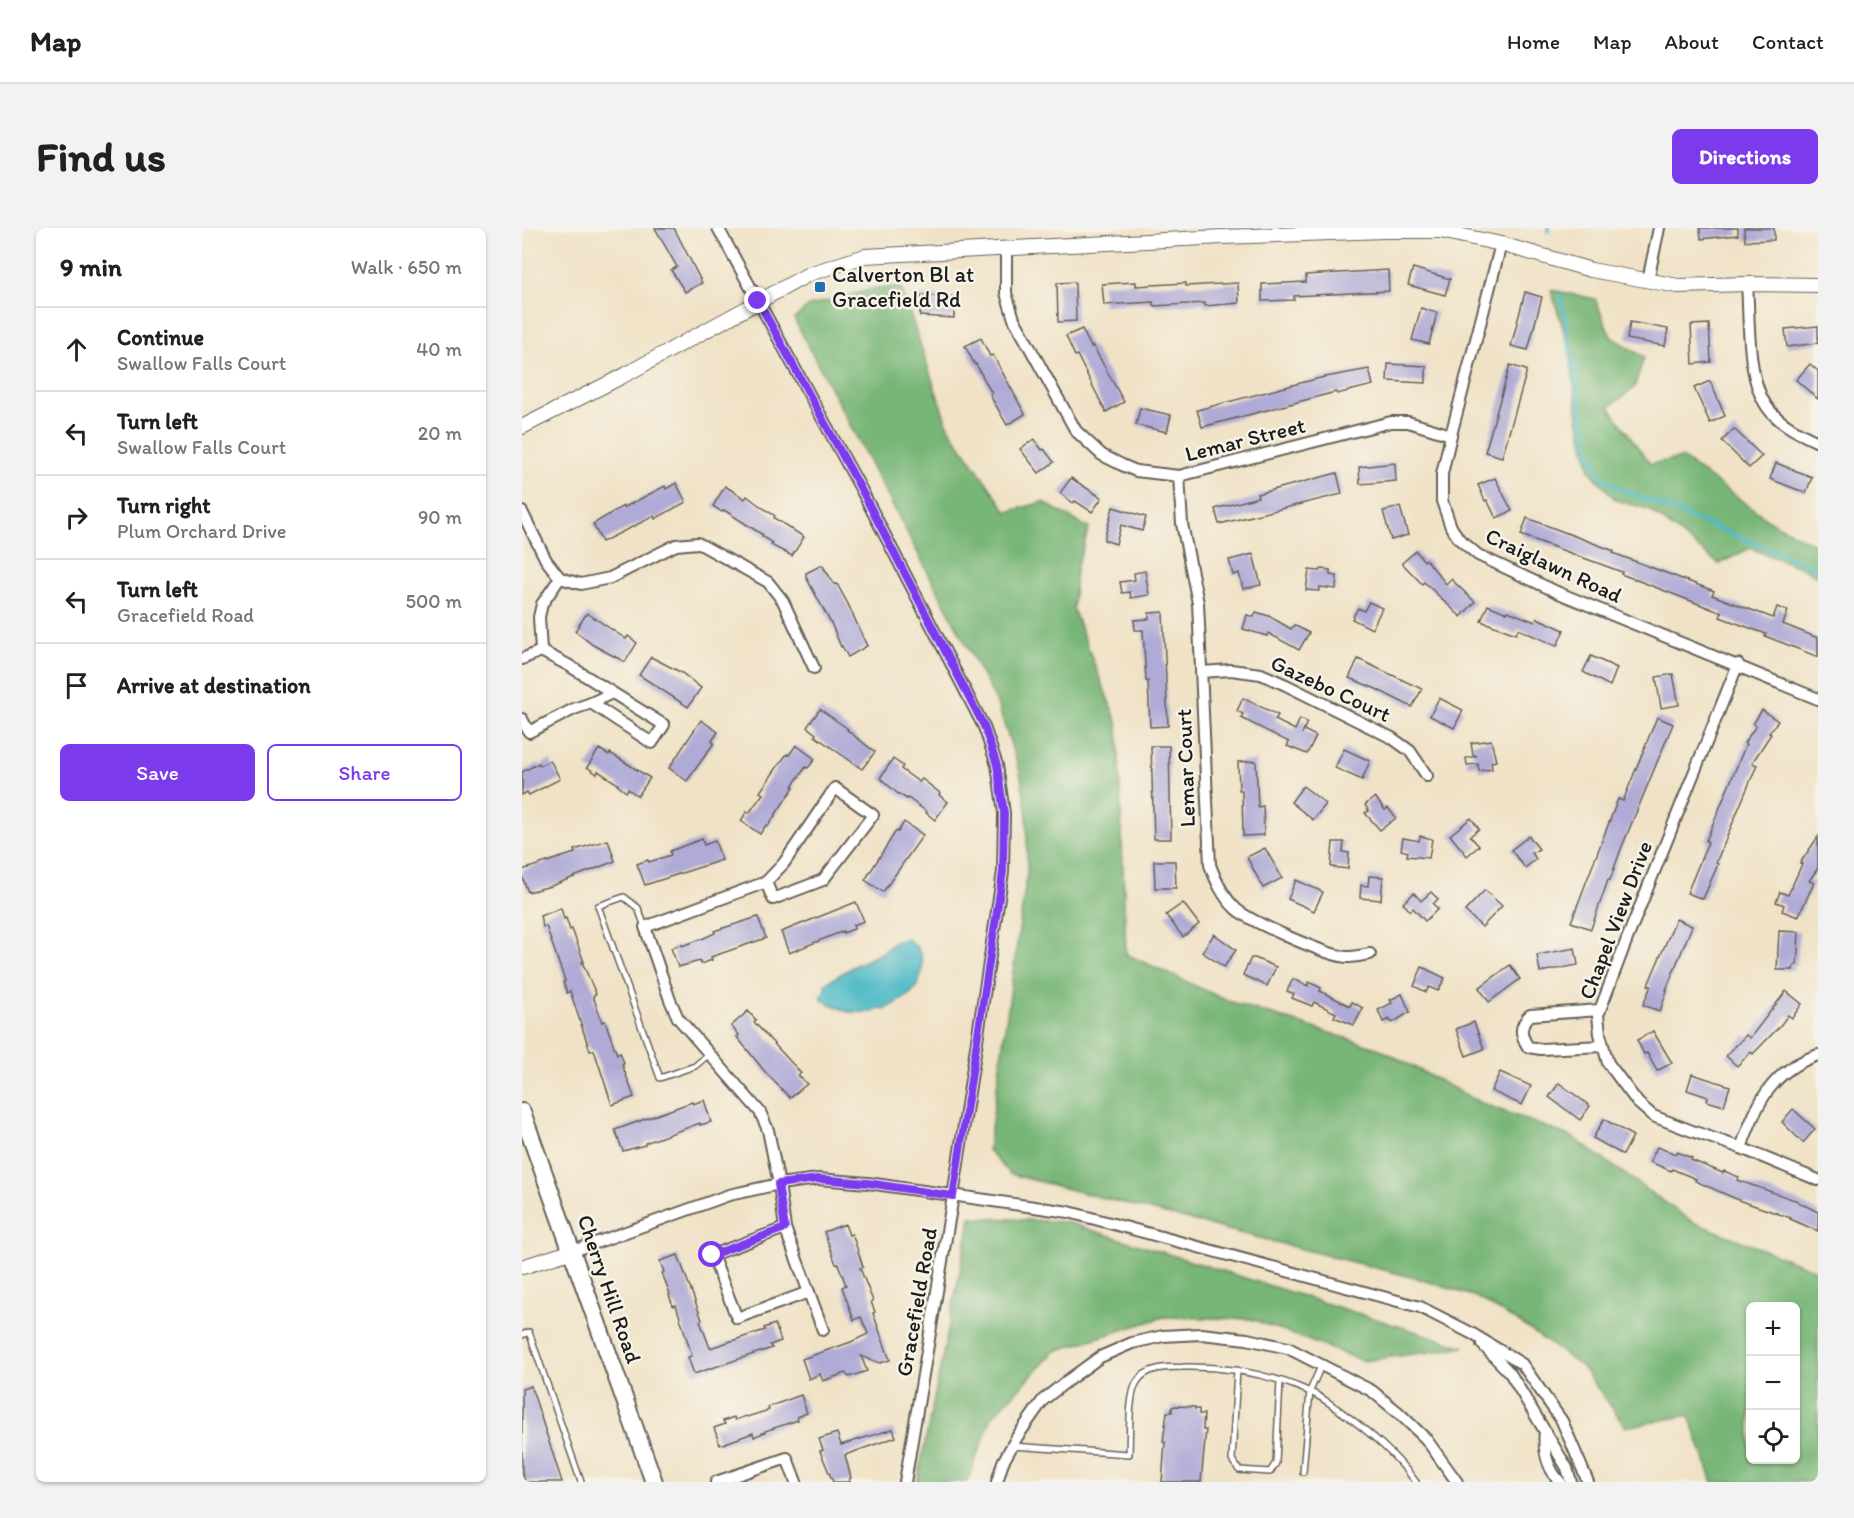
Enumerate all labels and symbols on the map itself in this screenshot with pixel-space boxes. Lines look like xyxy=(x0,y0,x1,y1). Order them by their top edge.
place label: Calverton Bl at Gracefield Rd xyxy=(832,261,974,313)
marker: Calverton Bl at Gracefield Rd xyxy=(813,280,827,294)
route end xyxy=(744,287,770,313)
street label: Lemar Street xyxy=(1182,412,1308,467)
street label: Craiglawn Road xyxy=(1481,522,1626,609)
street label: Gazebo Court xyxy=(1266,649,1395,728)
street label: Lemar Court xyxy=(1170,708,1201,828)
street label: Chapel View Drive xyxy=(1573,837,1658,1003)
street label: Cherry Hill Road xyxy=(571,1211,648,1367)
street label: Gracefield Road xyxy=(890,1225,943,1379)
route start xyxy=(698,1241,724,1267)

